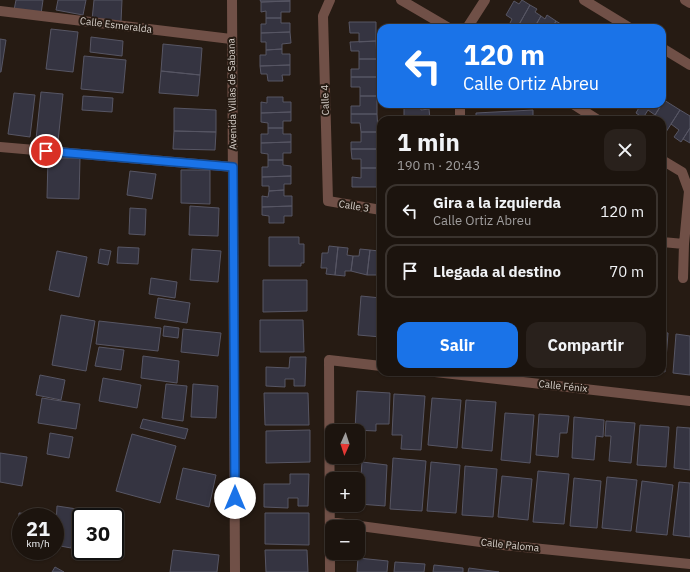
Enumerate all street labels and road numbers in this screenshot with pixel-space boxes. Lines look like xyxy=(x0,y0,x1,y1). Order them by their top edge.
street label: Calle Esmeralda xyxy=(79,14,153,36)
street label: Avenida Villas de Sabana xyxy=(225,37,239,150)
street label: Calle 4 xyxy=(318,84,332,116)
street label: Calle 3 xyxy=(338,197,370,215)
street label: Calle Fénix xyxy=(538,377,588,395)
street label: Calle Paloma xyxy=(480,535,540,555)

